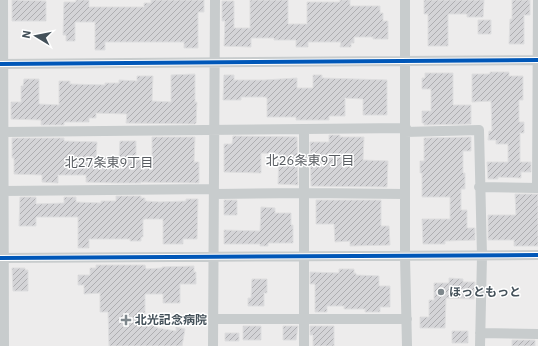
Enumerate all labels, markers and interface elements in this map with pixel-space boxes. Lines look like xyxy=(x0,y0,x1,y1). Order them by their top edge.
north arrow xyxy=(16,16,56,56)
text: N xyxy=(19,29,34,39)
district label: 北26条東9丁目 xyxy=(266,152,354,169)
district label: 北27条東9丁目 xyxy=(65,154,153,171)
place label: ほっともっと xyxy=(449,284,521,299)
marker: ほっともっと xyxy=(436,287,446,297)
place label: 北光記念病院 xyxy=(135,312,207,327)
marker: 北光記念病院 xyxy=(120,314,132,326)

